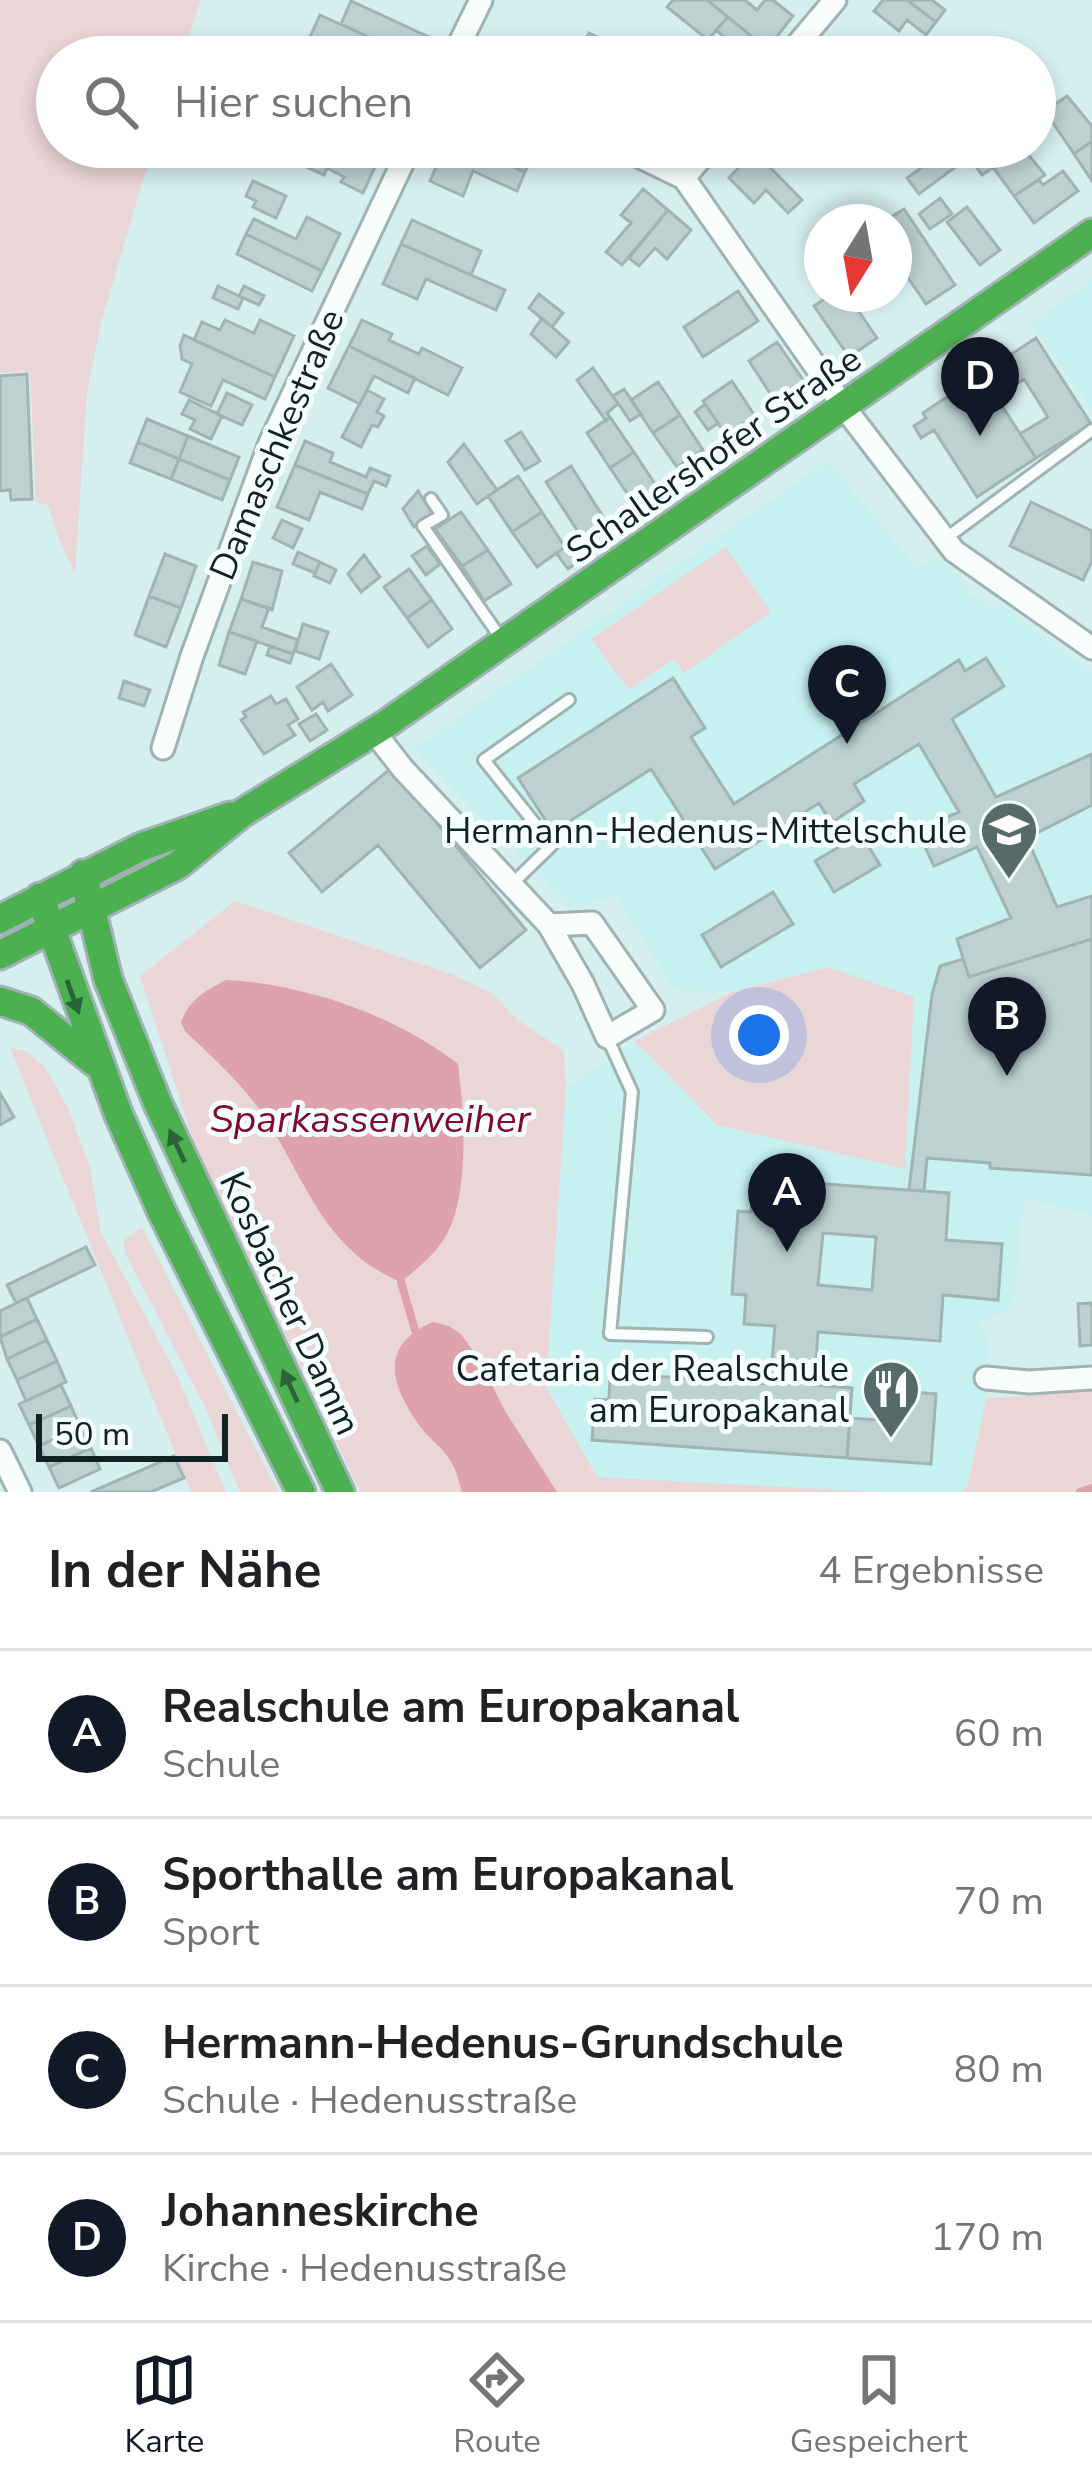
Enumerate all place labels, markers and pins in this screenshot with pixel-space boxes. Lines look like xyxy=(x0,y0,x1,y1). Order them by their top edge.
pin: D xyxy=(941,337,1019,436)
pin: C xyxy=(808,645,886,744)
school or university icon: Hermann-Hedenus-Mittelschule xyxy=(978,799,1040,881)
place label: Hermann-Hedenus-Mittelschule xyxy=(444,807,967,856)
pin: B xyxy=(968,977,1046,1076)
pin: A xyxy=(748,1153,826,1252)
place label: Cafetaria der Realschule am Europakanal xyxy=(455,1345,849,1435)
restaurant icon: Cafetaria der Realschule am Europakanal xyxy=(860,1358,922,1440)

